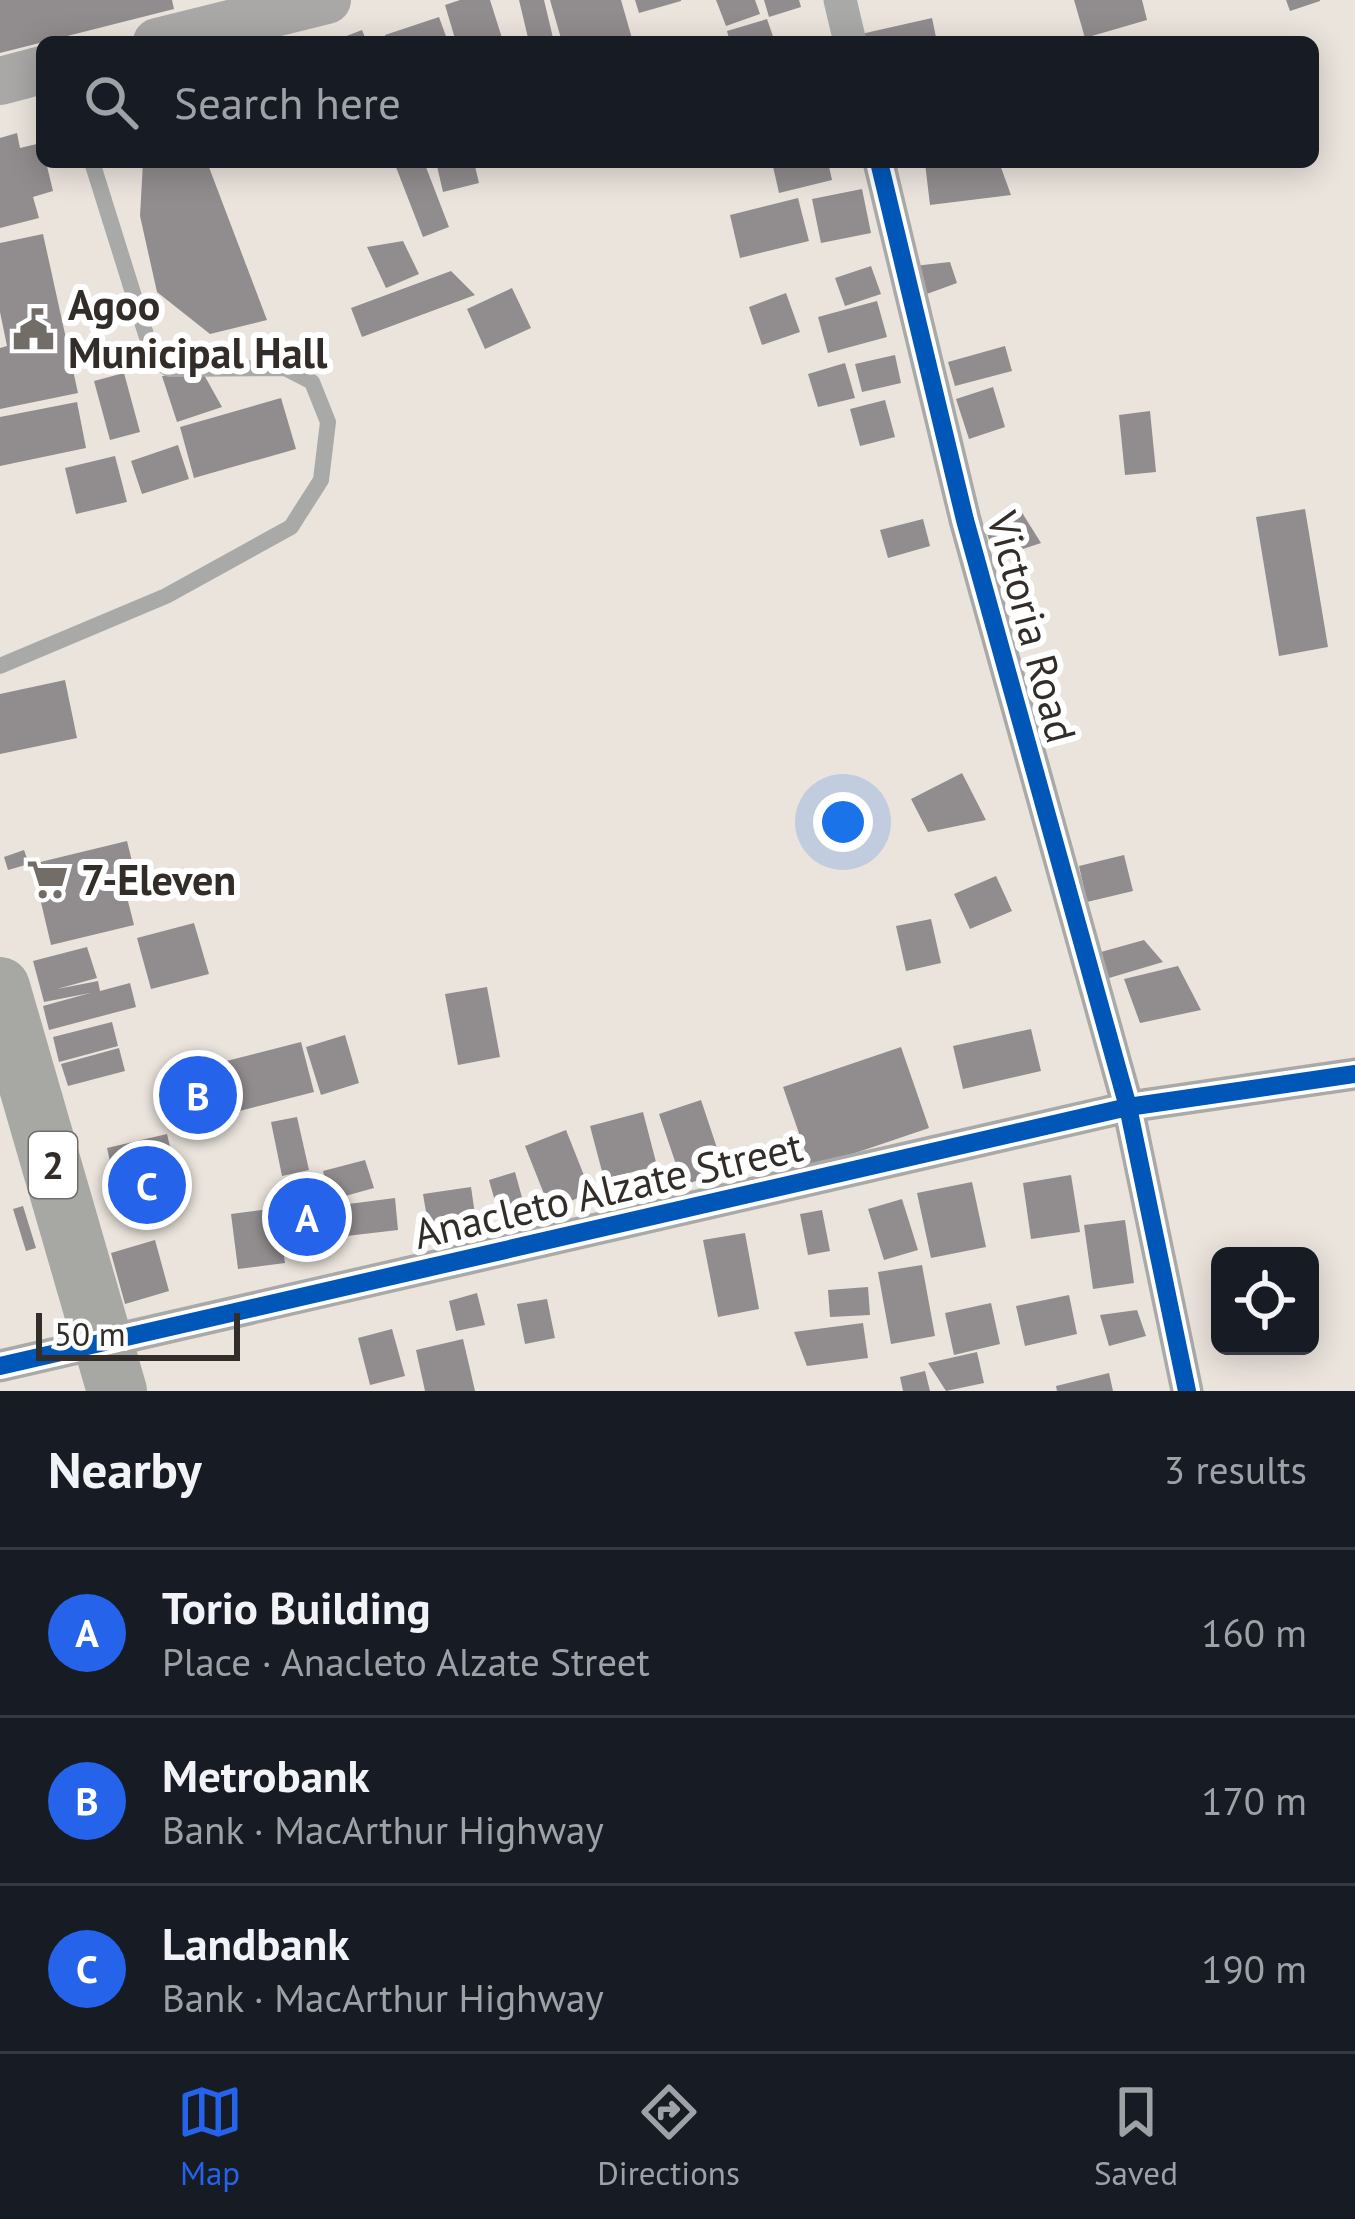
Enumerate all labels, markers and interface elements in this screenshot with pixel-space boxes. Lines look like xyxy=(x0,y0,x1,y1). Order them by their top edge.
search box xyxy=(36,36,1319,168)
icon: search xyxy=(78,69,144,135)
text: Search here xyxy=(174,73,401,131)
place label: Agoo Municipal Hall xyxy=(68,277,328,380)
public building icon: Agoo Municipal Hall xyxy=(11,306,57,352)
street label: Victoria Road xyxy=(975,504,1090,748)
your location xyxy=(813,792,873,852)
place label: 7-Eleven xyxy=(81,852,236,907)
supermarket icon: 7-Eleven xyxy=(24,857,70,903)
pin: B xyxy=(159,1050,237,1140)
street label: Anacleto Alzate Street xyxy=(408,1118,808,1261)
road number: 2 xyxy=(29,1132,77,1198)
pin: C xyxy=(108,1140,186,1230)
pin: A xyxy=(268,1172,346,1262)
map controls xyxy=(1211,1247,1319,1355)
button: locate xyxy=(1211,1247,1319,1355)
scale bar xyxy=(36,1307,240,1360)
text: 50 m xyxy=(54,1312,126,1355)
text: Nearby xyxy=(48,1436,202,1502)
text: 3 results xyxy=(1164,1444,1307,1495)
text: Torio Building xyxy=(162,1578,431,1636)
text: A xyxy=(75,1607,99,1658)
text: 160 m xyxy=(1201,1607,1307,1658)
text: Place · Anacleto Alzate Street xyxy=(162,1636,650,1687)
text: Metrobank xyxy=(162,1746,370,1804)
text: B xyxy=(75,1775,99,1826)
text: 170 m xyxy=(1201,1775,1307,1826)
text: Bank · MacArthur Highway xyxy=(162,1804,604,1855)
text: Landbank xyxy=(162,1914,349,1972)
text: C xyxy=(76,1943,98,1994)
text: 190 m xyxy=(1201,1943,1307,1994)
text: Bank · MacArthur Highway xyxy=(162,1972,604,2023)
tab: Map xyxy=(177,2079,243,2194)
tab: Directions xyxy=(597,2079,740,2194)
tab: Saved xyxy=(1094,2079,1178,2194)

